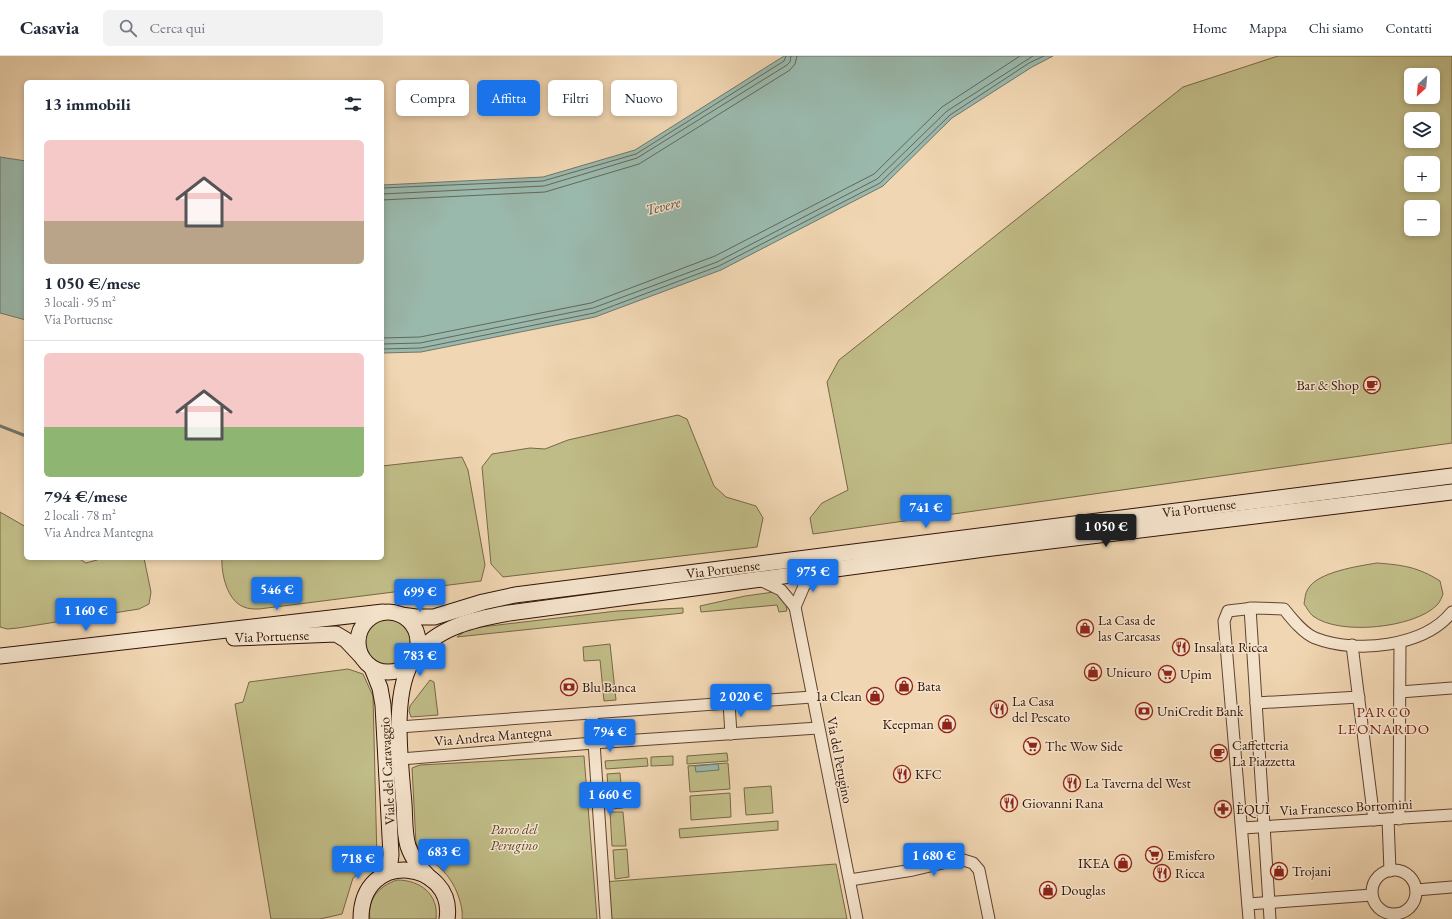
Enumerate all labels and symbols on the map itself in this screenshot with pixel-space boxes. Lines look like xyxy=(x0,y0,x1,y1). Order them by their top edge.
north arrow xyxy=(1404,68,1440,104)
water label: Tevere xyxy=(643,192,683,219)
cafe icon: Bar & Shop xyxy=(1362,375,1382,395)
place label: Bar & Shop xyxy=(1296,376,1359,394)
street label: Via Portuense xyxy=(1161,494,1237,521)
pin: 741 € xyxy=(898,495,954,529)
pin: 1 050 € xyxy=(1069,514,1143,548)
street label: Via Portuense xyxy=(685,555,761,582)
pin: 975 € xyxy=(785,559,841,593)
pin: 546 € xyxy=(249,577,305,611)
pin: 699 € xyxy=(392,579,448,613)
pin: 1 160 € xyxy=(49,598,123,632)
place label: La Casa de las Carcasas xyxy=(1098,611,1161,645)
shop icon: La Casa de las Carcasas xyxy=(1075,618,1095,638)
street label: Via Portuense xyxy=(235,626,310,646)
restaurant icon: Insalata Ricca xyxy=(1171,637,1191,657)
place label: Insalata Ricca xyxy=(1194,638,1268,656)
pin: 783 € xyxy=(392,643,448,677)
shop icon: Unieuro xyxy=(1083,662,1103,682)
place label: Unieuro xyxy=(1106,663,1152,681)
supermarket icon: Upim xyxy=(1157,664,1177,684)
place label: Upim xyxy=(1180,665,1212,683)
shop icon: Bata xyxy=(894,676,914,696)
bank icon: Blu Banca xyxy=(559,677,579,697)
place label: Bata xyxy=(917,677,941,695)
place label: Blu Banca xyxy=(582,678,636,696)
pin: 2 020 € xyxy=(704,684,778,718)
shop icon: 1a Clean xyxy=(865,686,885,706)
place label: 1a Clean xyxy=(815,687,863,705)
place label: La Casa del Pescato xyxy=(1012,692,1070,726)
restaurant icon: La Casa del Pescato xyxy=(989,699,1009,719)
bank icon: UniCredit Bank xyxy=(1134,701,1154,721)
place label: UniCredit Bank xyxy=(1157,702,1244,720)
district label: PARCO LEONARDO xyxy=(1338,702,1430,738)
shop icon: Keepman xyxy=(937,714,957,734)
street label: Via del Perugino xyxy=(823,715,857,805)
place label: Keepman xyxy=(883,715,935,733)
street label: Viale del Caravaggio xyxy=(375,717,399,825)
pin: 794 € xyxy=(582,719,638,753)
street label: Via Andrea Mantegna xyxy=(434,722,553,750)
supermarket icon: The Wow Side xyxy=(1022,736,1042,756)
place label: Caffetteria La Piazzetta xyxy=(1232,736,1296,770)
place label: The Wow Side xyxy=(1045,737,1123,755)
cafe icon: Caffetteria La Piazzetta xyxy=(1209,743,1229,763)
restaurant icon: KFC xyxy=(892,764,912,784)
place label: KFC xyxy=(915,765,942,783)
restaurant icon: La Taverna del West xyxy=(1062,773,1082,793)
place label: La Taverna del West xyxy=(1085,774,1192,792)
pin: 1 660 € xyxy=(573,782,647,816)
restaurant icon: Giovanni Rana xyxy=(999,793,1019,813)
place label: Giovanni Rana xyxy=(1022,794,1104,812)
street label: Via Francesco Borromini xyxy=(1279,795,1413,819)
pharmacy icon: ÈQUÌ xyxy=(1213,799,1233,819)
place label: ÈQUÌ xyxy=(1236,800,1270,818)
park label: Parco del Perugino xyxy=(490,820,539,854)
pin: 683 € xyxy=(416,839,472,873)
pin: 1 680 € xyxy=(897,843,971,877)
supermarket icon: Emisfero xyxy=(1144,845,1164,865)
pin: 718 € xyxy=(330,846,386,880)
place label: Emisfero xyxy=(1167,846,1215,864)
shop icon: IKEA xyxy=(1113,853,1133,873)
place label: IKEA xyxy=(1078,854,1110,872)
shop icon: Trojani xyxy=(1269,861,1289,881)
place label: Trojani xyxy=(1292,862,1332,880)
restaurant icon: Ricca xyxy=(1152,863,1172,883)
place label: Ricca xyxy=(1175,864,1205,882)
shop icon: Douglas xyxy=(1038,880,1058,900)
place label: Douglas xyxy=(1061,881,1106,899)

